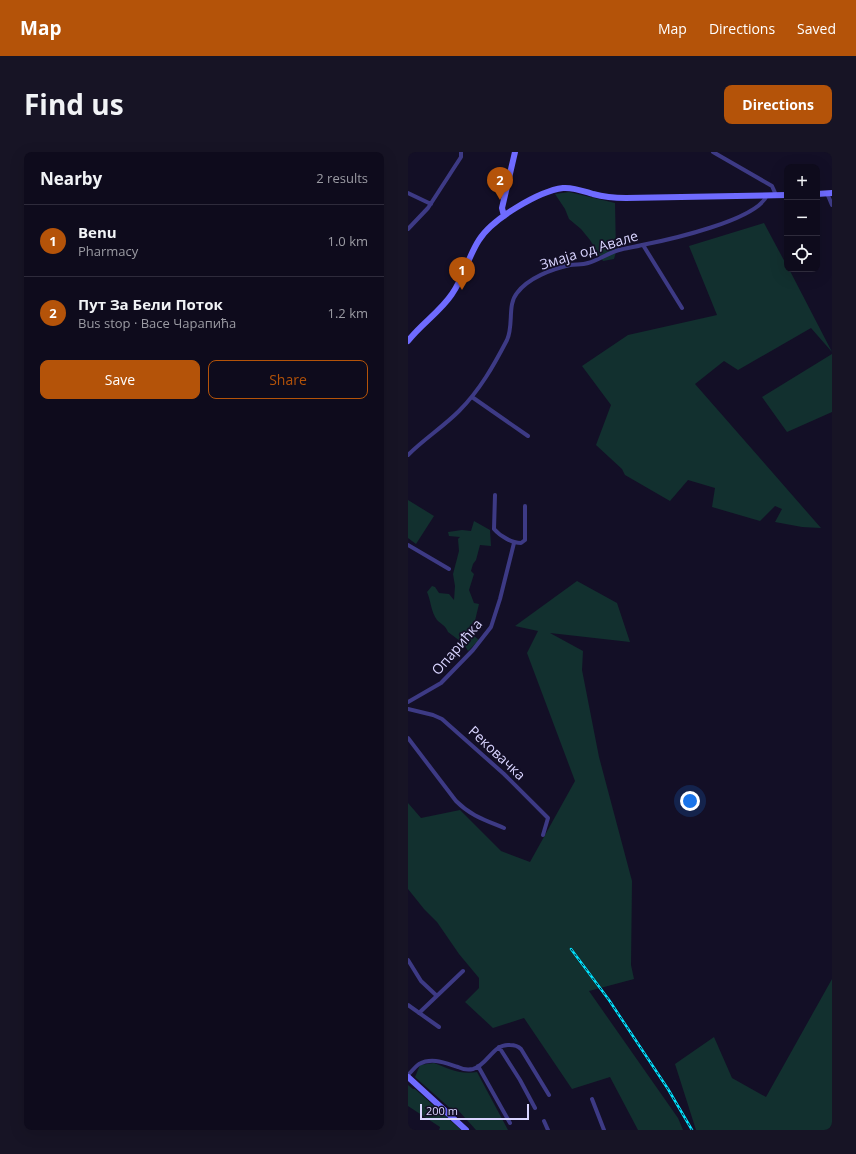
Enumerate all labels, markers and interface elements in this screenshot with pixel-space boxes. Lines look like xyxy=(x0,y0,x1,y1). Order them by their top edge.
text: Map xyxy=(20,15,61,41)
text: Map xyxy=(658,19,687,38)
text: Directions xyxy=(709,19,775,38)
text: Saved xyxy=(797,19,836,38)
text: Find us xyxy=(24,85,124,123)
button: Directions xyxy=(724,85,832,124)
map controls xyxy=(784,164,820,272)
button: + xyxy=(784,164,820,200)
text: Nearby xyxy=(40,167,102,190)
pin: 2 xyxy=(487,167,513,200)
text: 2 results xyxy=(316,169,368,187)
button: − xyxy=(784,200,820,236)
text: Benu xyxy=(78,222,117,242)
street label: Змаја од Авале xyxy=(537,226,640,273)
text: 1 xyxy=(49,232,57,250)
text: 1.0 km xyxy=(327,232,368,250)
button: locate xyxy=(784,236,820,272)
text: Pharmacy xyxy=(78,242,138,260)
pin: 1 xyxy=(449,257,475,290)
text: Пут За Бели Поток xyxy=(78,294,223,314)
text: 2 xyxy=(49,304,57,322)
text: 1.2 km xyxy=(327,304,368,322)
text: Bus stop · Васе Чарапића xyxy=(78,314,236,332)
button: Save xyxy=(40,360,200,399)
button: Share xyxy=(208,360,368,399)
street label: Опарићка xyxy=(427,615,486,679)
street label: Рековачка xyxy=(465,721,530,784)
your location xyxy=(680,791,700,811)
scale bar xyxy=(420,1102,529,1121)
text: 200 m xyxy=(426,1103,458,1118)

